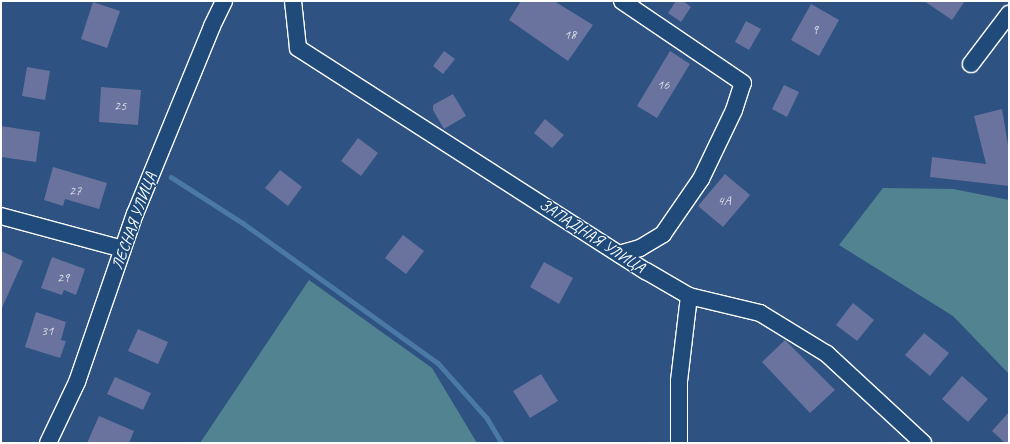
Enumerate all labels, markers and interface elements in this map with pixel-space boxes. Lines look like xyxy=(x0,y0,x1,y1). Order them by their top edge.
house number: 9 xyxy=(812,22,818,38)
house number: 18 xyxy=(564,27,576,43)
house number: 16 xyxy=(657,77,669,93)
house number: 25 xyxy=(114,98,126,114)
street label: ЛЕСНАЯ УЛИЦА xyxy=(108,170,160,272)
house number: 27 xyxy=(69,183,81,199)
house number: 4А xyxy=(717,193,731,209)
street label: ЗАПАДНАЯ УЛИЦА xyxy=(535,195,649,277)
house number: 29 xyxy=(57,270,69,286)
house number: 31 xyxy=(41,323,53,339)

